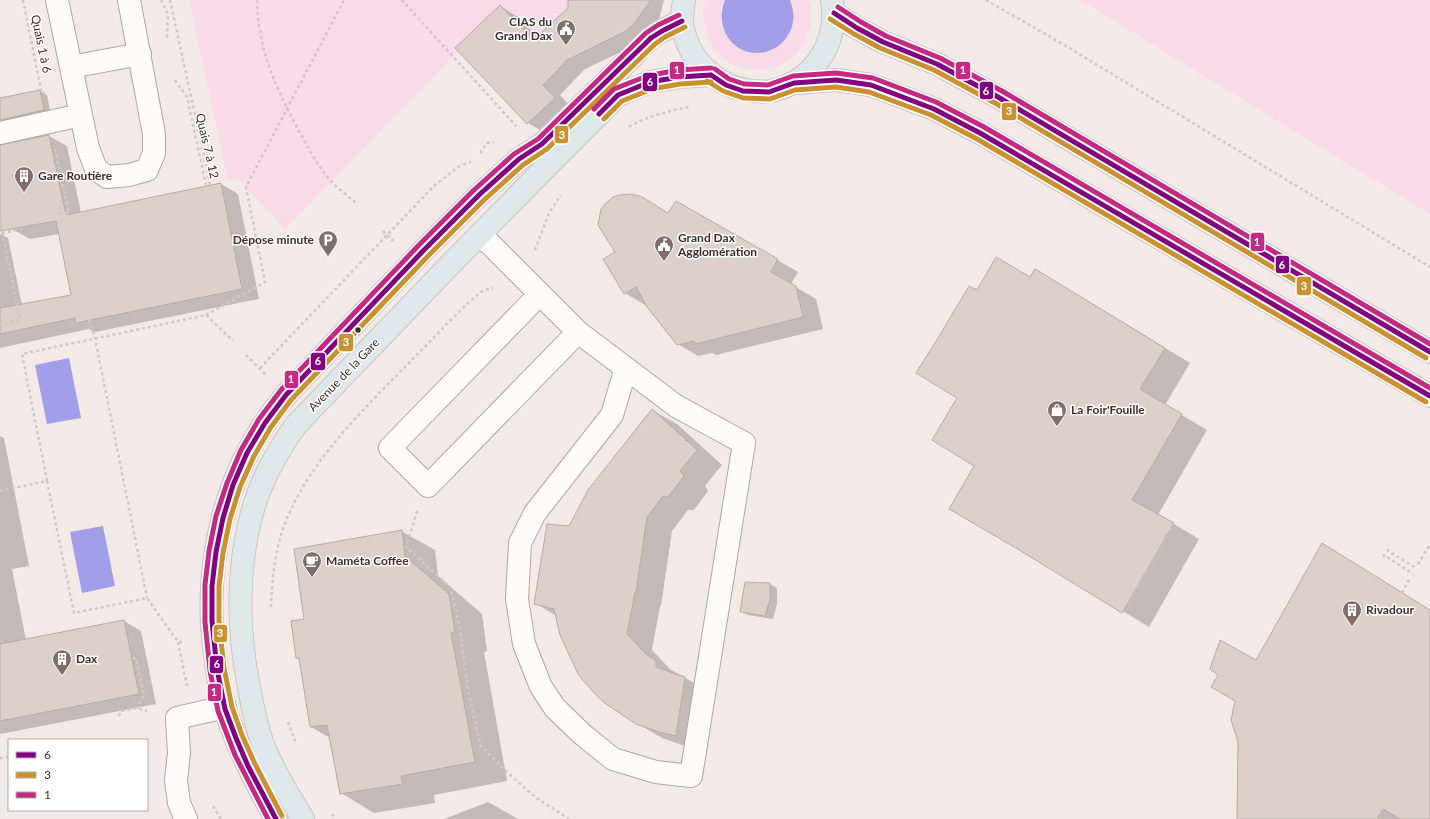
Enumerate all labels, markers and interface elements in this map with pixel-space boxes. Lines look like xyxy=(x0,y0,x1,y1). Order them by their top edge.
street label: Quais 1 à 6 xyxy=(28,13,55,75)
place label: CIAS du Grand Dax xyxy=(495,14,553,43)
public building icon: CIAS du Grand Dax xyxy=(555,18,577,46)
line badge: 1 xyxy=(669,61,685,80)
line badge: 1 xyxy=(955,61,971,80)
text: 1 xyxy=(674,63,680,76)
text: 1 xyxy=(960,63,966,76)
line badge: 6 xyxy=(642,72,658,92)
text: 6 xyxy=(647,75,654,88)
line badge: 6 xyxy=(979,81,994,100)
text: 6 xyxy=(983,84,990,97)
line badge: 3 xyxy=(1001,102,1017,121)
text: 3 xyxy=(1006,104,1012,117)
street label: Quais 7 à 12 xyxy=(193,112,222,180)
line badge: 3 xyxy=(554,125,569,144)
text: 3 xyxy=(559,128,565,141)
building icon: Gare Routière xyxy=(13,165,35,193)
place label: Gare Routière xyxy=(38,168,113,183)
parking icon: Dépose minute xyxy=(317,229,339,257)
place label: Grand Dax Agglomération xyxy=(677,230,757,259)
place label: Dépose minute xyxy=(233,232,315,247)
line badge: 1 xyxy=(1250,232,1265,252)
public building icon: Grand Dax Agglomération xyxy=(653,234,675,262)
text: 1 xyxy=(1254,235,1260,248)
line badge: 6 xyxy=(1275,255,1290,274)
text: 6 xyxy=(1279,258,1286,271)
line badge: 3 xyxy=(1296,276,1312,296)
text: 3 xyxy=(1301,279,1307,292)
unlabelled marker xyxy=(353,325,363,335)
line badge: 3 xyxy=(338,333,354,352)
street label: Avenue de la Gare xyxy=(305,335,382,414)
text: 3 xyxy=(343,335,349,348)
line badge: 6 xyxy=(310,352,326,371)
text: 6 xyxy=(315,354,322,367)
line badge: 1 xyxy=(284,370,299,389)
text: 1 xyxy=(288,372,294,385)
shop icon: La Foir'Fouille xyxy=(1046,399,1068,427)
place label: La Foir'Fouille xyxy=(1071,402,1145,417)
cafe icon: Maméta Coffee xyxy=(301,550,323,578)
place label: Maméta Coffee xyxy=(326,553,409,568)
building icon: Rivadour xyxy=(1341,599,1363,627)
place label: Rivadour xyxy=(1366,602,1414,617)
line badge: 3 xyxy=(213,624,228,643)
text: 3 xyxy=(217,626,223,639)
building icon: Dax xyxy=(51,648,73,676)
place label: Dax xyxy=(76,651,98,666)
line badge: 6 xyxy=(209,655,224,674)
text: 6 xyxy=(214,657,221,670)
line badge: 1 xyxy=(207,683,222,702)
text: 1 xyxy=(211,685,217,698)
legend xyxy=(8,739,148,811)
text: 6 xyxy=(44,747,51,762)
text: 3 xyxy=(44,767,51,782)
text: 1 xyxy=(44,787,51,802)

